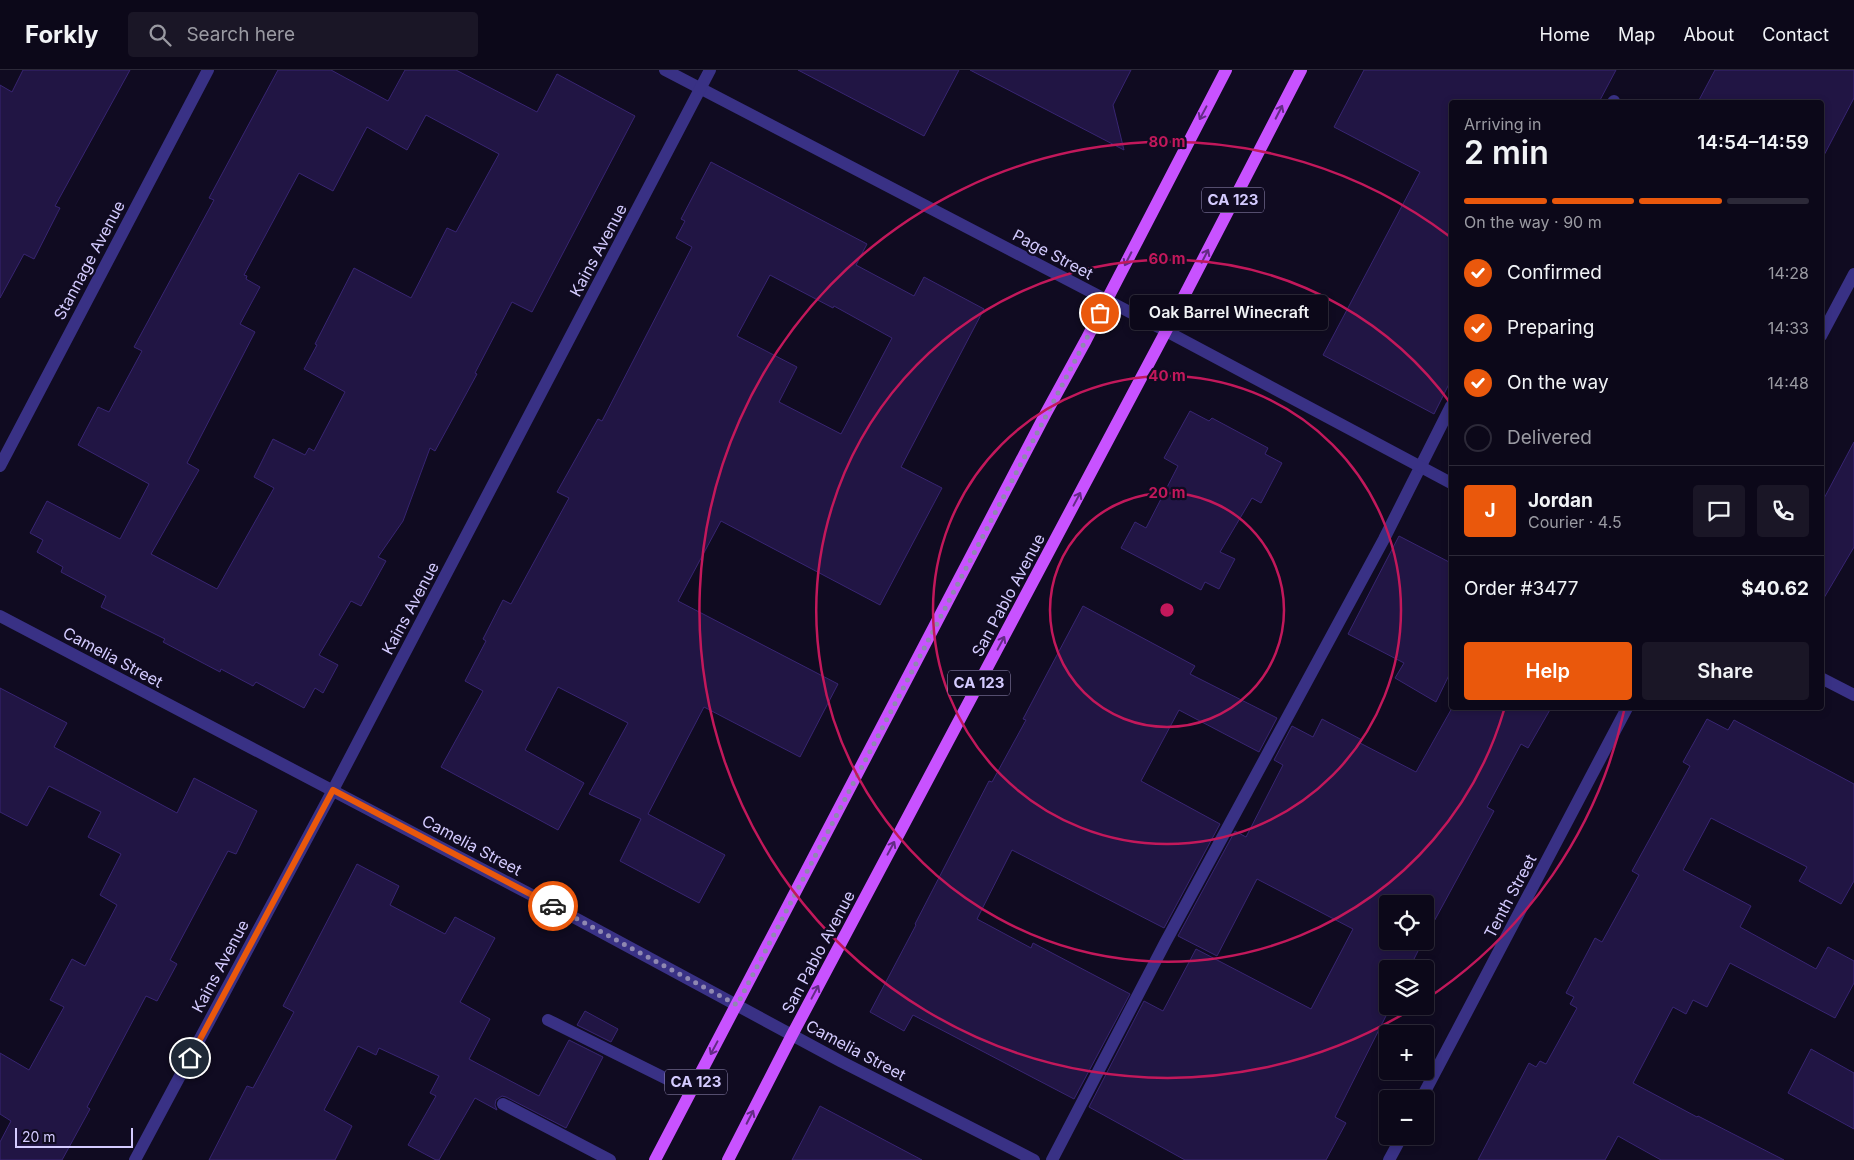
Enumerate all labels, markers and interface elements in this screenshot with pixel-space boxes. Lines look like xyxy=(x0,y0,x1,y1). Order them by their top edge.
search box xyxy=(128,12,478,57)
text: Forkly xyxy=(25,20,98,49)
icon: search xyxy=(146,21,174,49)
text: Search here xyxy=(186,23,295,46)
text: Home xyxy=(1540,24,1590,45)
text: Map xyxy=(1618,24,1655,45)
text: About xyxy=(1683,24,1734,45)
text: Contact xyxy=(1762,24,1829,45)
one-way arrow xyxy=(1198,105,1207,120)
one-way arrow xyxy=(1275,105,1284,120)
text: Arriving in xyxy=(1464,114,1541,134)
text: 14:54–14:59 xyxy=(1697,131,1809,154)
text: 80 m xyxy=(1148,132,1186,151)
text: 2 min xyxy=(1464,133,1549,172)
road number: CA 123 xyxy=(1202,188,1264,212)
street label: Stannage Avenue xyxy=(49,197,129,323)
street label: Kains Avenue xyxy=(565,200,631,300)
text: On the way · 90 m xyxy=(1464,212,1602,232)
street label: Page Street xyxy=(1009,225,1097,283)
text: 60 m xyxy=(1148,249,1186,268)
one-way arrow xyxy=(1200,249,1210,264)
one-way arrow xyxy=(1123,252,1133,267)
icon: check xyxy=(1464,259,1492,287)
text: Confirmed xyxy=(1507,261,1602,284)
text: 14:28 xyxy=(1768,263,1809,283)
pin xyxy=(1079,292,1121,334)
callout: Oak Barrel Winecraft xyxy=(1130,296,1328,330)
icon: bag xyxy=(1086,299,1114,327)
text: Oak Barrel Winecraft xyxy=(1149,302,1309,322)
icon: check xyxy=(1464,314,1492,342)
text: Preparing xyxy=(1507,316,1594,339)
text: 14:33 xyxy=(1768,318,1809,338)
text: 40 m xyxy=(1148,366,1186,385)
icon: check xyxy=(1464,369,1492,397)
text: On the way xyxy=(1507,371,1609,394)
text: 14:48 xyxy=(1767,373,1809,393)
text: Delivered xyxy=(1507,426,1592,449)
text: 20 m xyxy=(1149,483,1185,502)
button: chat xyxy=(1693,485,1745,537)
button: phone xyxy=(1757,485,1809,537)
text: Jordan xyxy=(1528,489,1593,512)
one-way arrow xyxy=(1072,492,1082,507)
text: J xyxy=(1484,499,1496,522)
text: Courier · 4.5 xyxy=(1528,512,1622,532)
street label: San Pablo Avenue xyxy=(967,530,1049,660)
street label: Kains Avenue xyxy=(377,558,443,658)
text: Order #3477 xyxy=(1464,577,1579,600)
text: $40.62 xyxy=(1741,577,1809,600)
centre of rings xyxy=(1158,601,1176,619)
street label: Camelia Street xyxy=(60,622,166,692)
one-way arrow xyxy=(996,636,1006,650)
button: Help xyxy=(1464,642,1632,700)
button: Share xyxy=(1642,642,1809,700)
road number: CA 123 xyxy=(948,670,1010,696)
street label: Camelia Street xyxy=(419,810,525,880)
one-way arrow xyxy=(887,841,896,856)
street label: Tenth Street xyxy=(1480,851,1540,941)
courier xyxy=(528,881,578,931)
street label: San Pablo Avenue xyxy=(777,887,859,1017)
icon: car xyxy=(539,892,567,920)
map controls xyxy=(1379,895,1434,1145)
button: locate xyxy=(1379,895,1434,950)
street label: Kains Avenue xyxy=(187,916,253,1016)
button: layers xyxy=(1379,960,1434,1015)
one-way arrow xyxy=(810,984,820,999)
street label: Camelia Street xyxy=(803,1015,909,1085)
button: + xyxy=(1379,1025,1434,1080)
pin xyxy=(169,1037,211,1079)
one-way arrow xyxy=(709,1040,719,1055)
icon: home xyxy=(176,1044,204,1072)
road number: CA 123 xyxy=(665,1070,727,1094)
button: − xyxy=(1379,1090,1434,1145)
one-way arrow xyxy=(745,1109,755,1124)
scale bar xyxy=(15,1125,132,1148)
text: 20 m xyxy=(22,1128,56,1145)

